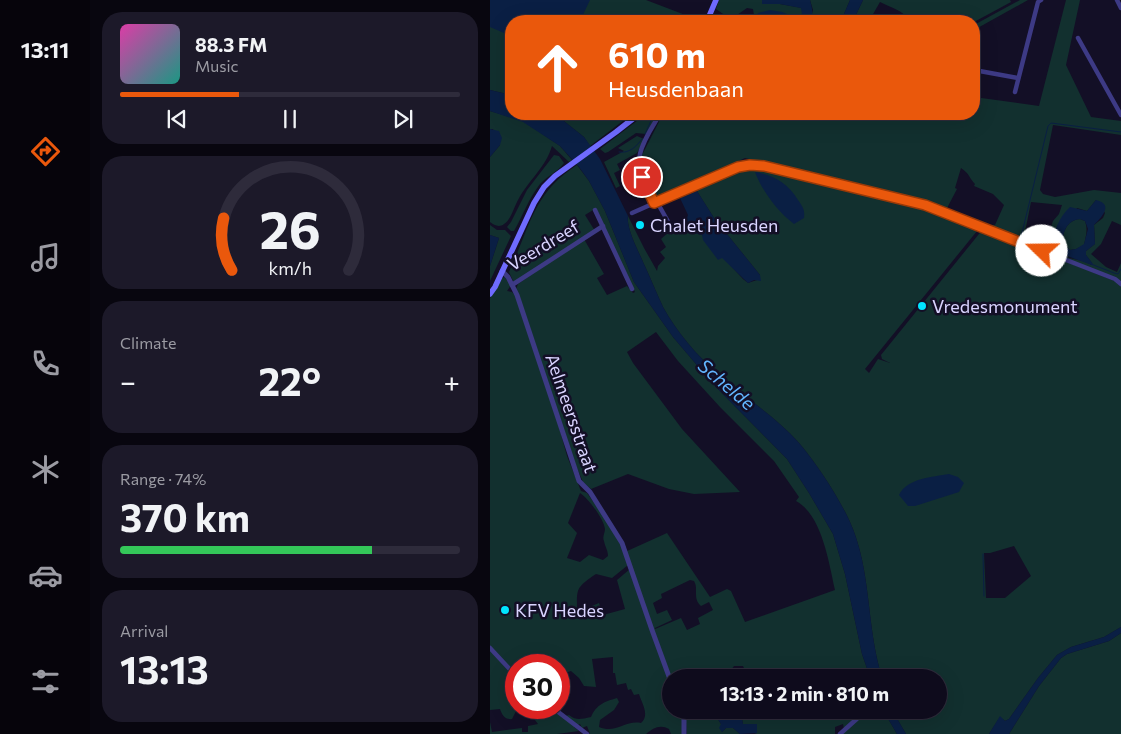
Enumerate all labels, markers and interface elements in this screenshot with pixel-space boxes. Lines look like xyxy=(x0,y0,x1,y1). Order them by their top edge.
text: 610 m xyxy=(608,32,706,75)
text: 88.3 FM xyxy=(195,33,267,56)
icon: ahead xyxy=(525,35,590,100)
text: 13:11 xyxy=(21,36,69,63)
text: Music xyxy=(195,56,239,75)
text: Heusdenbaan xyxy=(608,75,744,102)
icon: previous xyxy=(163,105,191,133)
icon: pause xyxy=(276,105,304,133)
icon: next xyxy=(389,105,417,133)
icon: directions xyxy=(28,134,63,169)
pin xyxy=(621,156,663,198)
icon: arrive xyxy=(628,163,656,191)
text: 26 xyxy=(259,196,321,260)
street label: Veerdreef xyxy=(503,214,584,275)
place label: Chalet Heusden xyxy=(650,214,778,236)
marker: Chalet Heusden xyxy=(634,219,646,231)
position arrow xyxy=(1015,224,1067,276)
icon: music xyxy=(28,240,63,275)
text: km/h xyxy=(268,257,312,279)
place label: Vredesmonument xyxy=(932,295,1078,317)
marker: Vredesmonument xyxy=(916,300,928,312)
text: Climate xyxy=(120,333,176,352)
icon: phone xyxy=(28,346,63,381)
street label: Aelmeersstraat xyxy=(541,351,603,475)
water label: Schelde xyxy=(694,354,760,414)
text: 22° xyxy=(258,357,321,404)
text: − xyxy=(120,364,136,398)
text: + xyxy=(444,364,460,398)
icon: climate xyxy=(28,452,63,487)
text: Range · 74% xyxy=(120,469,206,488)
text: 370 km xyxy=(120,493,250,540)
icon: car xyxy=(28,558,63,593)
place label: KFV Hedes xyxy=(515,599,604,621)
marker: KFV Hedes xyxy=(499,604,511,616)
text: Arrival xyxy=(120,621,168,640)
text: 13:13 xyxy=(120,645,209,692)
speed limit sign: 30 xyxy=(505,654,570,719)
icon: filters xyxy=(28,664,63,699)
text: 13:13 · 2 min · 810 m xyxy=(720,682,889,705)

